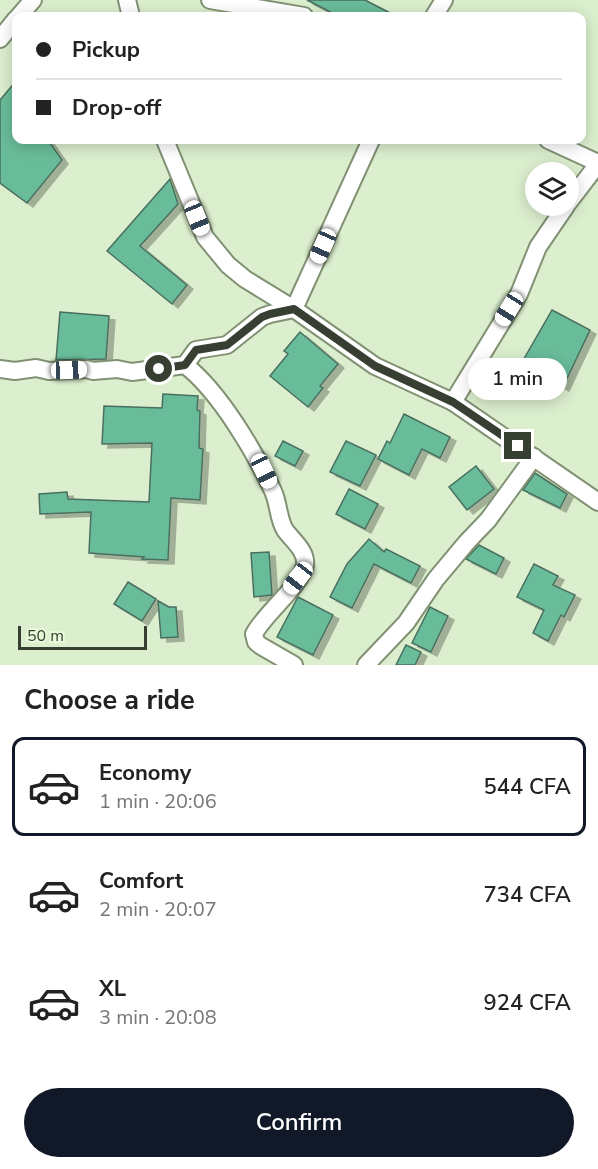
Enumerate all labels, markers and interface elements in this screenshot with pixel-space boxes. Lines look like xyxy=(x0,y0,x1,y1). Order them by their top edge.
text: Pickup xyxy=(72,35,140,65)
text: Drop-off xyxy=(72,93,161,123)
map controls xyxy=(525,162,579,216)
button: layers xyxy=(525,162,579,216)
car xyxy=(182,198,212,238)
car xyxy=(307,226,339,266)
car xyxy=(492,289,526,329)
route start xyxy=(145,355,172,382)
callout: 1 min xyxy=(468,359,568,401)
car xyxy=(51,360,87,380)
text: 1 min xyxy=(492,365,543,392)
route end xyxy=(504,432,531,459)
car xyxy=(248,451,280,491)
car xyxy=(280,558,316,598)
scale bar xyxy=(18,623,147,650)
text: 50 m xyxy=(27,625,64,647)
text: Choose a ride xyxy=(24,682,195,719)
text: Economy xyxy=(99,758,191,788)
icon: car xyxy=(27,760,81,814)
text: 544 CFA xyxy=(484,772,571,802)
text: 1 min · 20:06 xyxy=(99,788,217,815)
text: Comfort xyxy=(99,866,183,896)
icon: car xyxy=(27,868,81,922)
text: 734 CFA xyxy=(484,880,571,910)
text: 2 min · 20:07 xyxy=(99,896,217,923)
text: XL xyxy=(99,974,126,1004)
icon: car xyxy=(27,976,81,1030)
text: 924 CFA xyxy=(484,988,571,1018)
text: 3 min · 20:08 xyxy=(99,1004,217,1031)
button: Confirm xyxy=(24,1088,574,1157)

